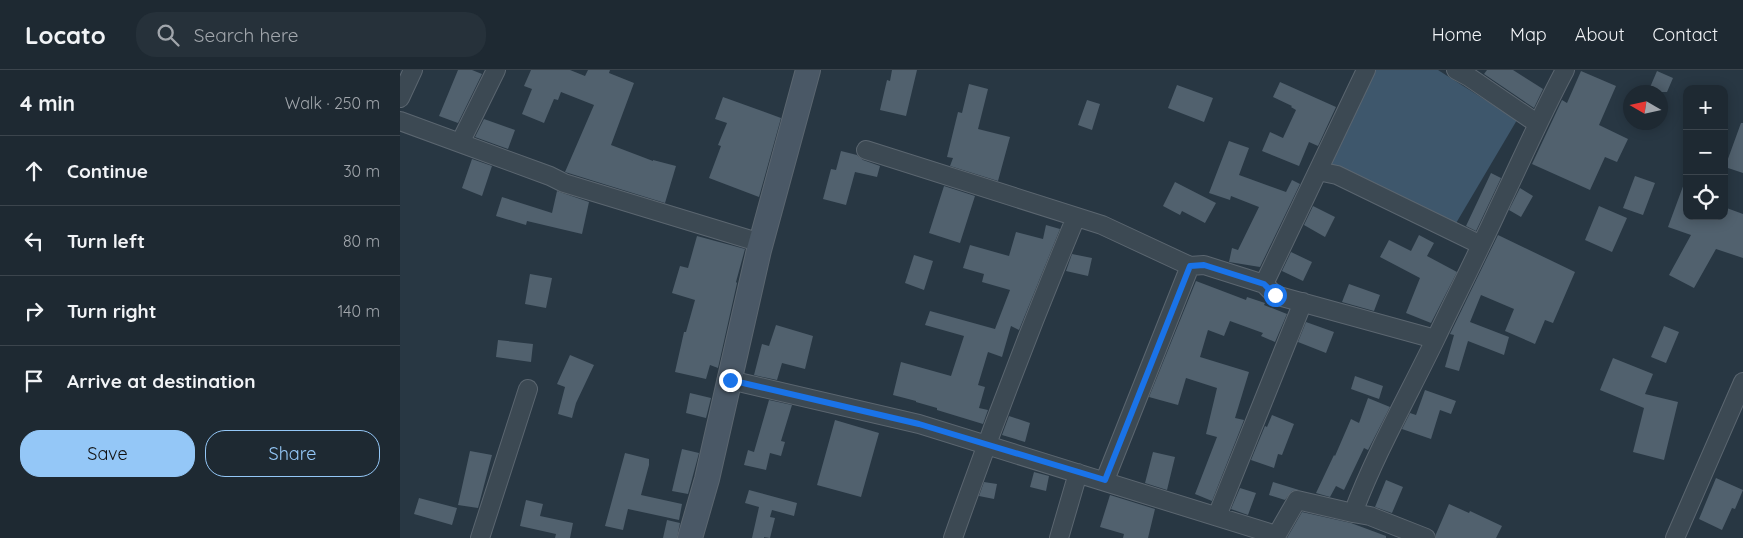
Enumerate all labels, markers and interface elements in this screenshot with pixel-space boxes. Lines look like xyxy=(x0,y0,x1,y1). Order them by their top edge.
search box xyxy=(136,12,486,57)
text: Locato xyxy=(25,20,106,50)
icon: search xyxy=(154,21,182,49)
text: Search here xyxy=(194,23,299,47)
text: Home xyxy=(1432,23,1482,46)
text: Map xyxy=(1510,23,1547,46)
text: About xyxy=(1575,23,1625,46)
text: Contact xyxy=(1653,23,1718,46)
north arrow xyxy=(1623,85,1668,130)
map controls xyxy=(1683,85,1728,220)
button: + xyxy=(1683,85,1728,130)
text: 4 min xyxy=(20,90,75,116)
text: Walk · 250 m xyxy=(285,93,380,113)
button: − xyxy=(1683,130,1728,175)
icon: ahead xyxy=(20,157,48,185)
text: Continue xyxy=(67,159,148,183)
text: 30 m xyxy=(343,161,380,181)
button: locate xyxy=(1683,175,1728,220)
icon: left xyxy=(20,227,48,255)
text: Turn left xyxy=(67,229,145,253)
text: 80 m xyxy=(343,231,380,251)
route start xyxy=(1264,284,1287,307)
icon: right xyxy=(20,297,48,325)
text: Turn right xyxy=(67,299,156,323)
text: 140 m xyxy=(337,301,380,321)
icon: arrive xyxy=(20,367,48,395)
text: Arrive at destination xyxy=(67,369,256,393)
route end xyxy=(719,369,742,392)
button: Save xyxy=(20,430,195,477)
button: Share xyxy=(205,430,380,477)

